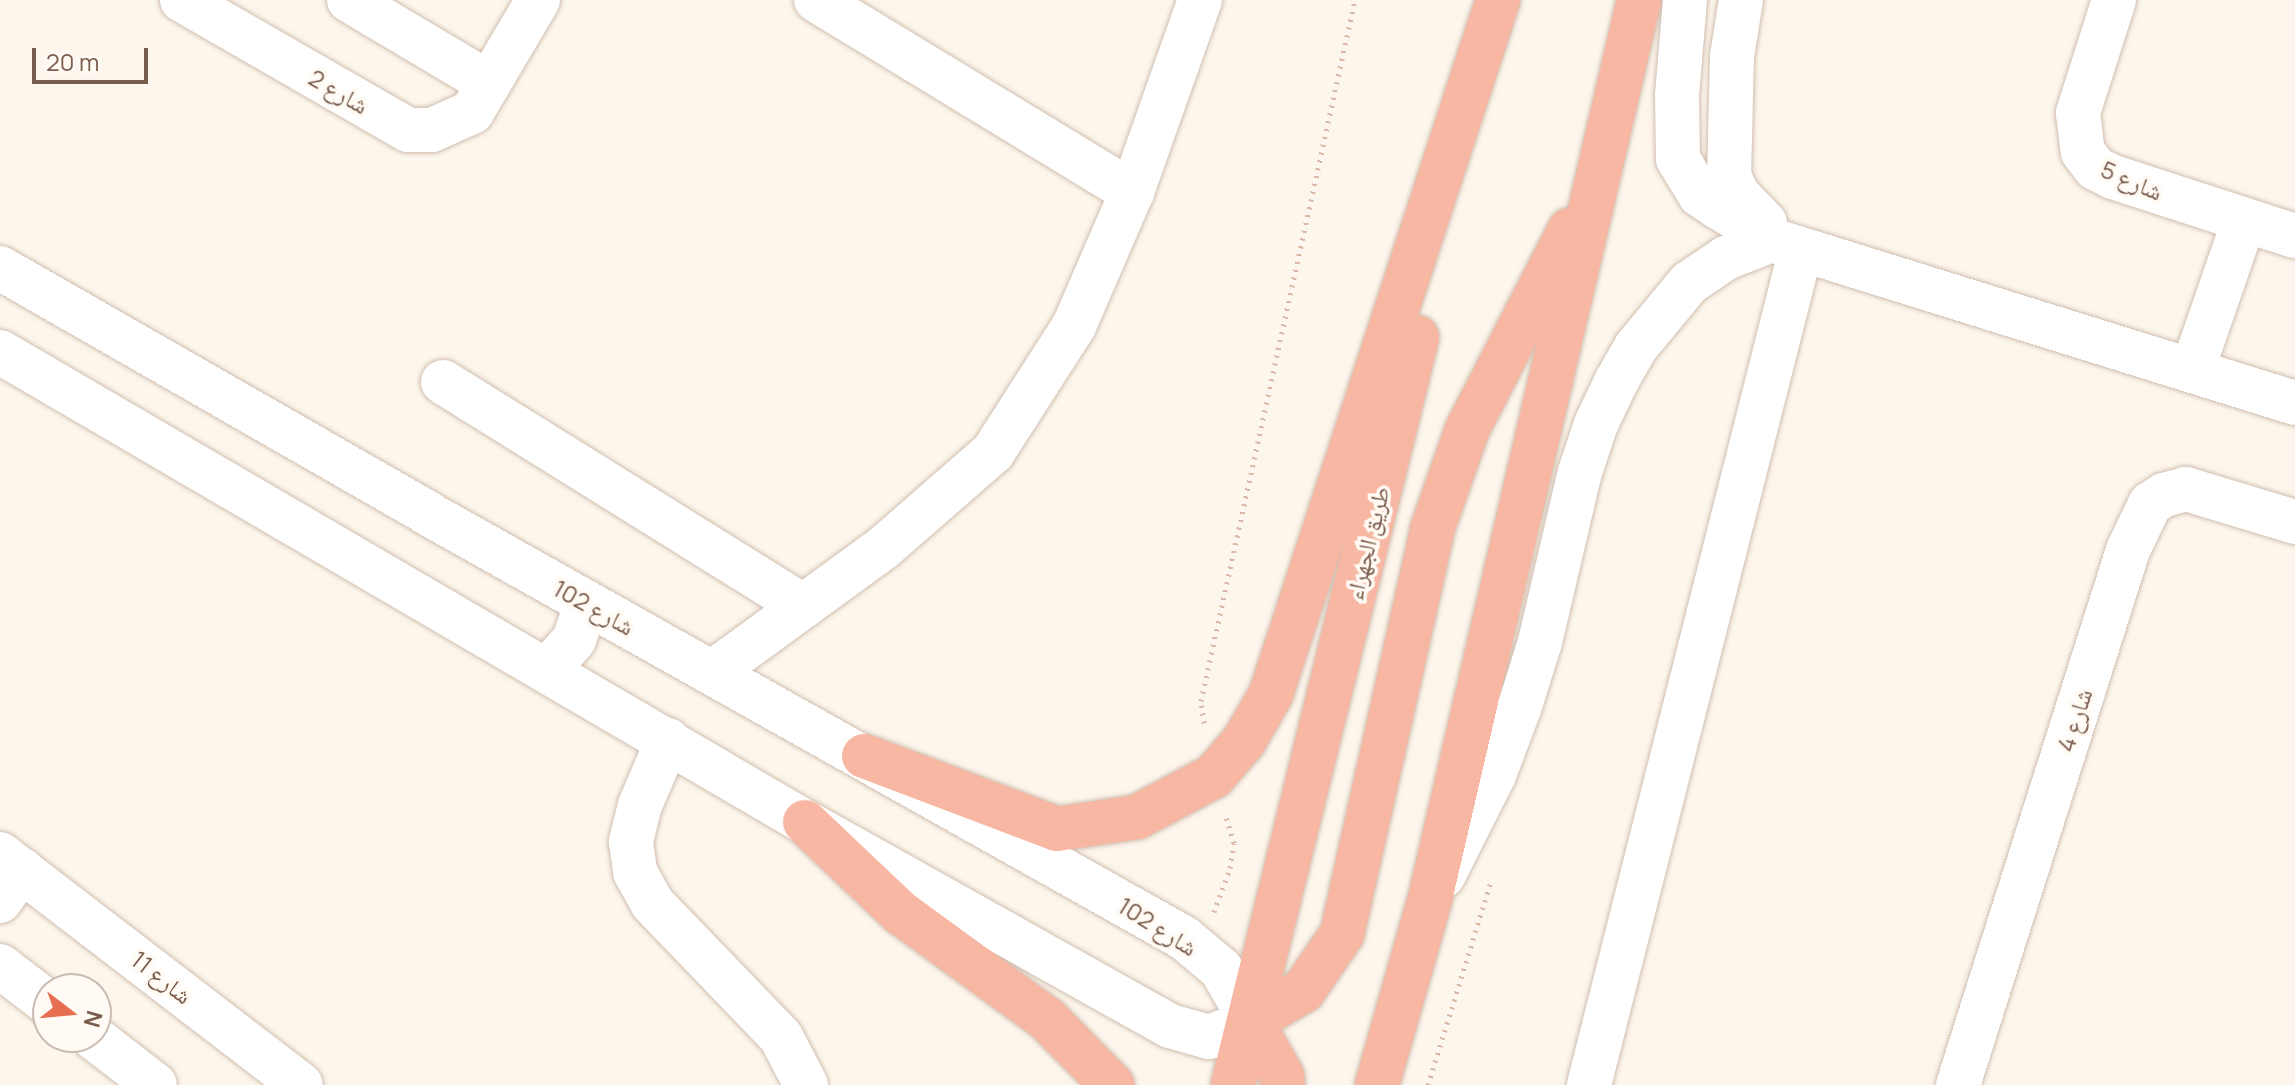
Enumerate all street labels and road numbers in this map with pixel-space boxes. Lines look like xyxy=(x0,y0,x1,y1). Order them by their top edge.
street label: شارع 2 xyxy=(304,63,374,119)
street label: شارع 5 xyxy=(2097,154,2167,206)
street label: طريق الجهراء xyxy=(1339,483,1395,603)
street label: شارع 102 xyxy=(548,573,640,641)
street label: شارع 4 xyxy=(2050,685,2098,755)
street label: شارع 102 xyxy=(1113,890,1203,962)
street label: شارع 11 xyxy=(126,944,198,1010)

